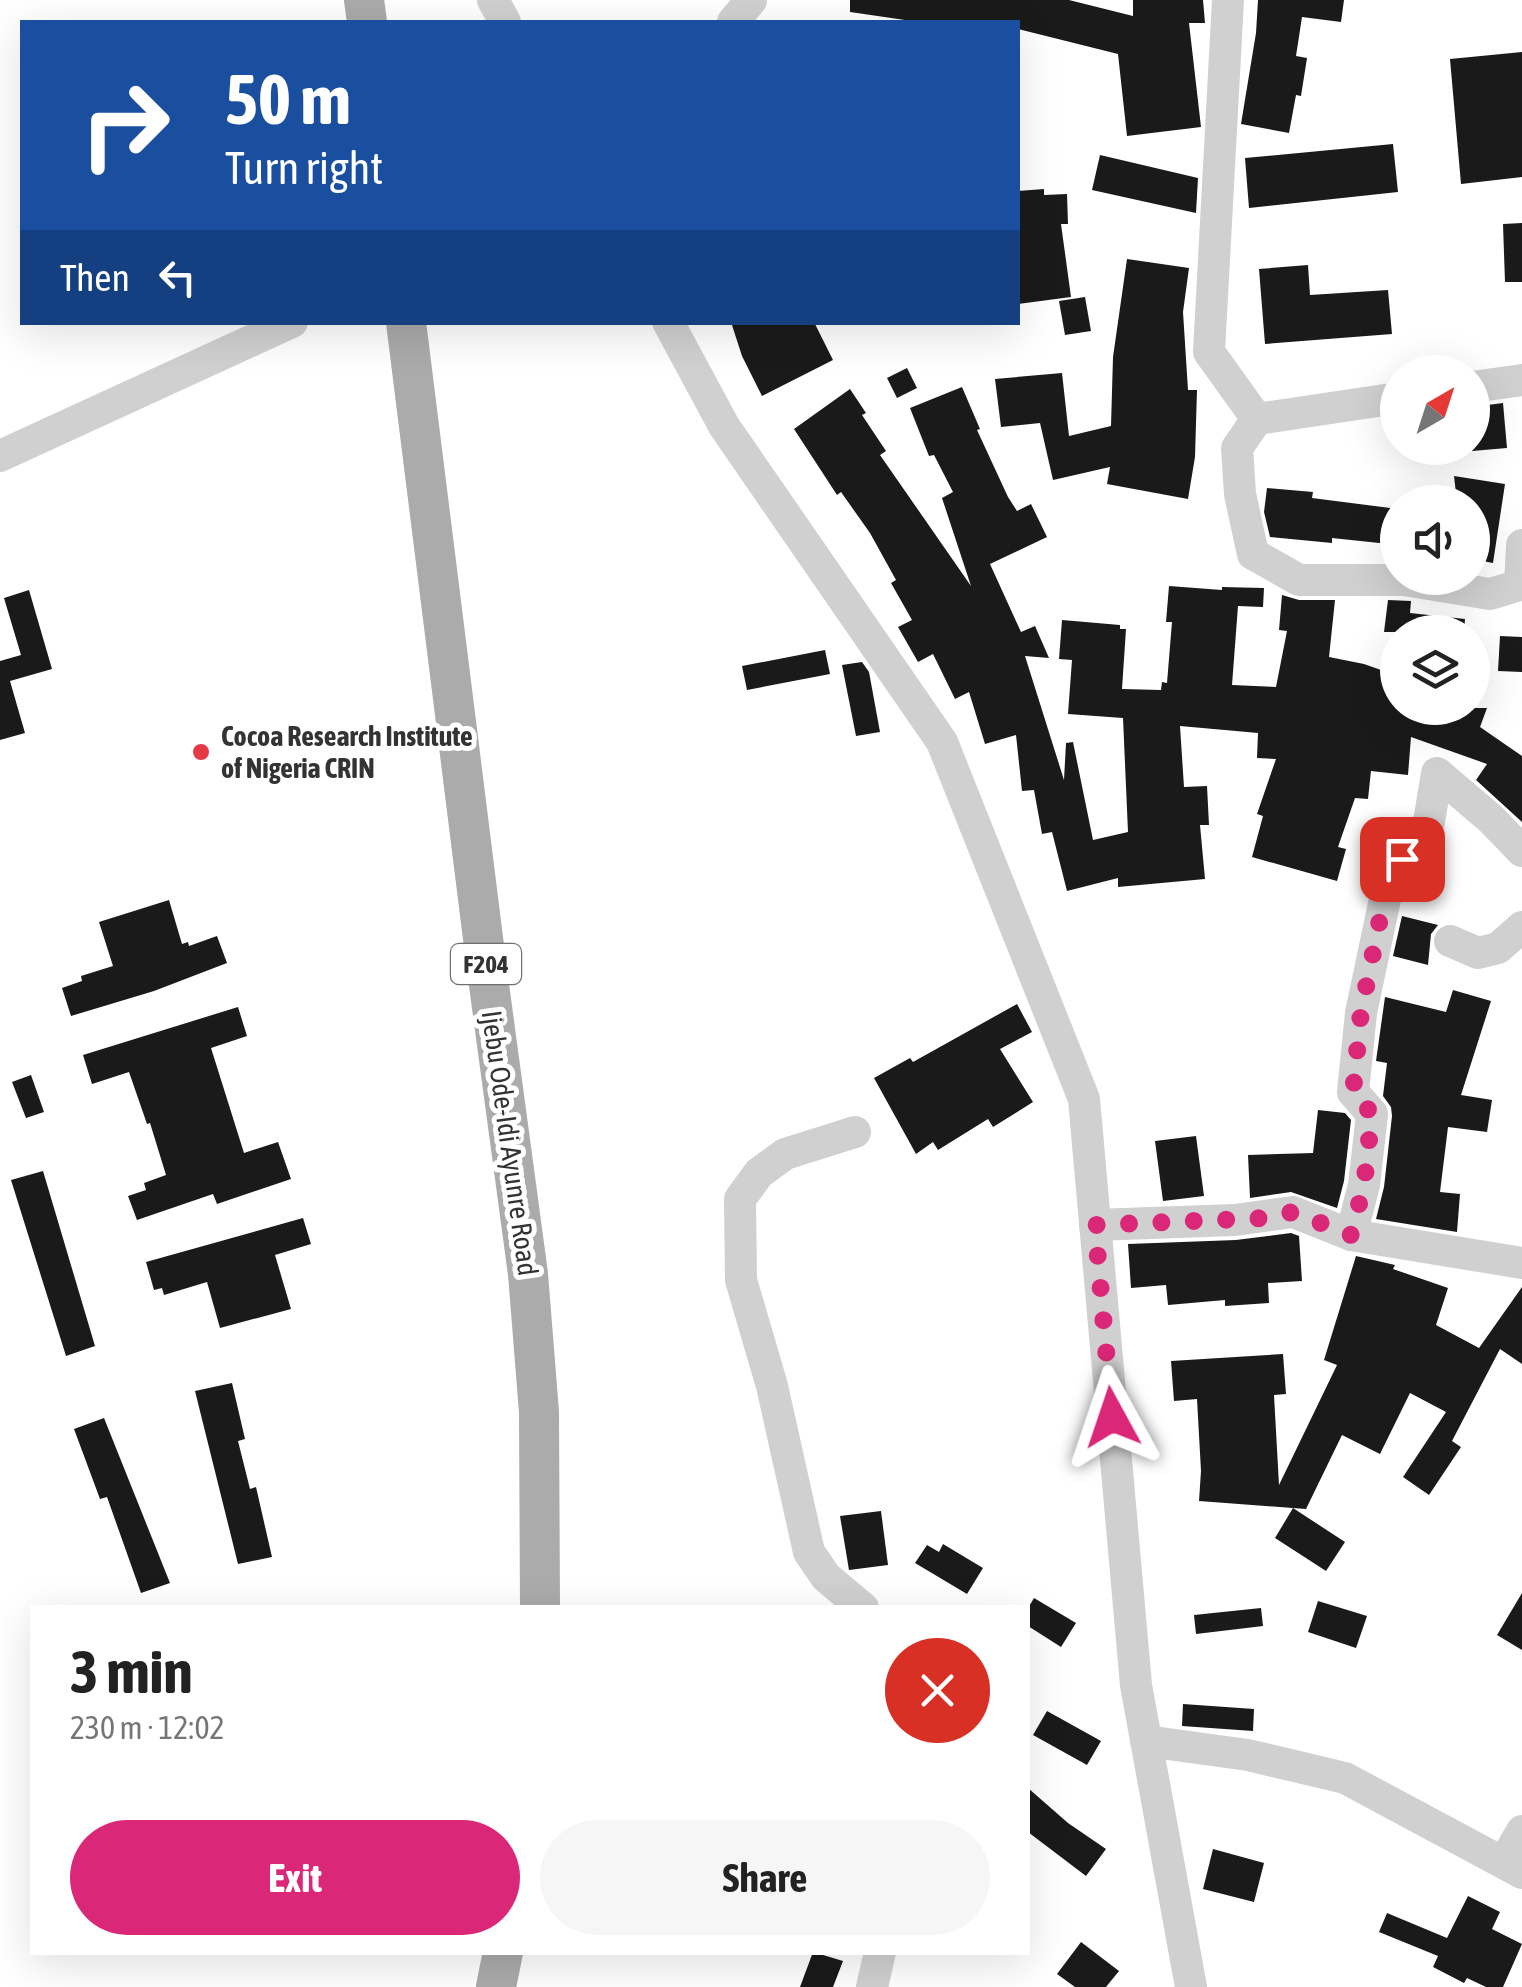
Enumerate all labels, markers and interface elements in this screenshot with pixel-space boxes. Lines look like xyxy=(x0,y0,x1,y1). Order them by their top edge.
text: 50 m xyxy=(225,59,351,139)
icon: right xyxy=(60,60,190,190)
text: Turn right xyxy=(225,142,383,194)
icon: left xyxy=(150,250,205,305)
text: Then xyxy=(60,256,130,299)
north arrow xyxy=(1380,355,1490,465)
map controls xyxy=(1380,355,1490,725)
button: sound xyxy=(1380,485,1490,595)
button: layers xyxy=(1380,615,1490,725)
place label: Cocoa Research Institute of Nigeria CRIN xyxy=(221,720,473,784)
marker: Cocoa Research Institute of Nigeria CRIN xyxy=(190,741,212,763)
pin xyxy=(1360,817,1445,902)
icon: arrive xyxy=(1375,832,1430,887)
road number: F204 xyxy=(451,944,521,984)
street label: Ijebu Ode-Idi Ayunre Road xyxy=(476,1008,544,1278)
position arrow xyxy=(1060,1365,1164,1469)
text: 3 min xyxy=(70,1637,193,1706)
button: close xyxy=(885,1638,990,1743)
text: 230 m · 12:02 xyxy=(70,1709,225,1746)
button: Exit xyxy=(70,1820,520,1935)
button: Share xyxy=(540,1820,990,1935)

